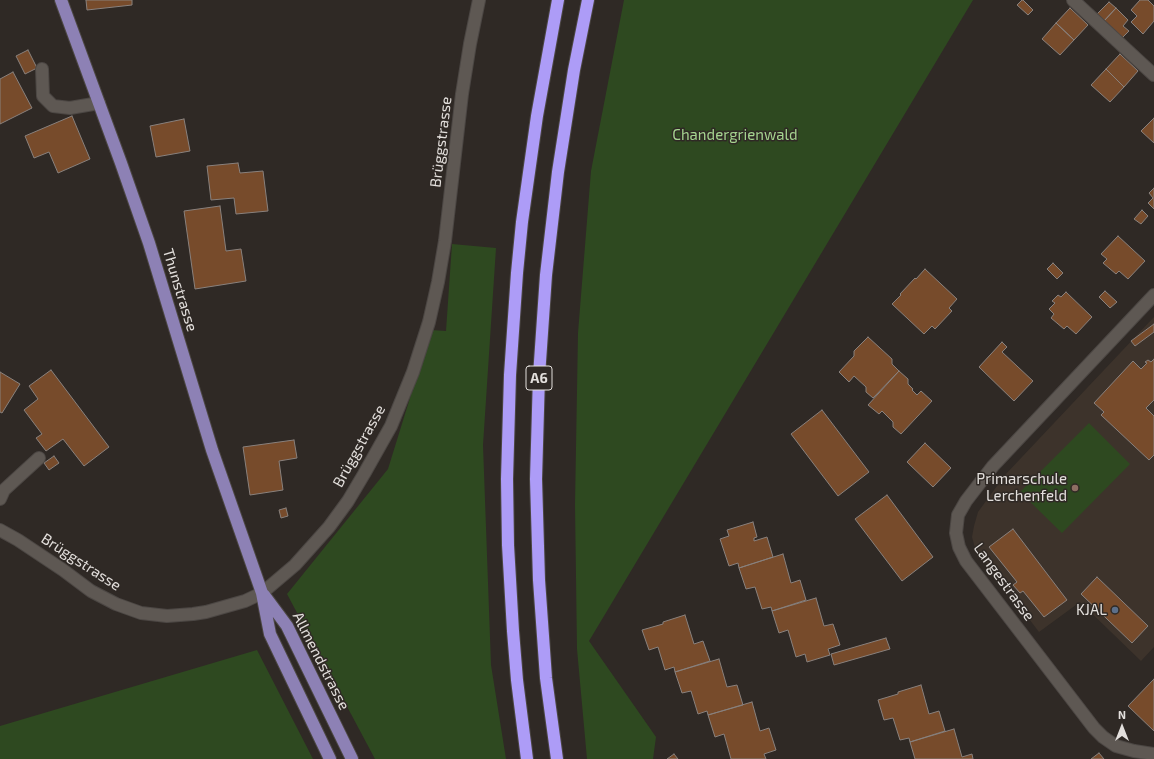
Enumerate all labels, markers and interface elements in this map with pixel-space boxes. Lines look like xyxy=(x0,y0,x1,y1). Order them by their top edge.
street label: Brüggstrasse xyxy=(426,96,456,188)
park label: Chandergrienwald xyxy=(672,126,798,144)
street label: Thunstrasse xyxy=(159,246,201,334)
road number: A6 xyxy=(526,366,552,390)
street label: Brüggstrasse xyxy=(329,402,389,490)
place label: Primarschule Lerchenfeld xyxy=(976,470,1067,505)
marker: Primarschule Lerchenfeld xyxy=(1070,483,1080,493)
street label: Brüggstrasse xyxy=(38,530,124,594)
street label: Langestrasse xyxy=(970,540,1038,624)
place label: KJAL xyxy=(1076,601,1107,619)
marker: KJAL xyxy=(1110,605,1120,615)
street label: Allmendstrasse xyxy=(289,609,353,713)
north arrow xyxy=(1102,707,1142,747)
text: N xyxy=(1118,708,1126,721)

